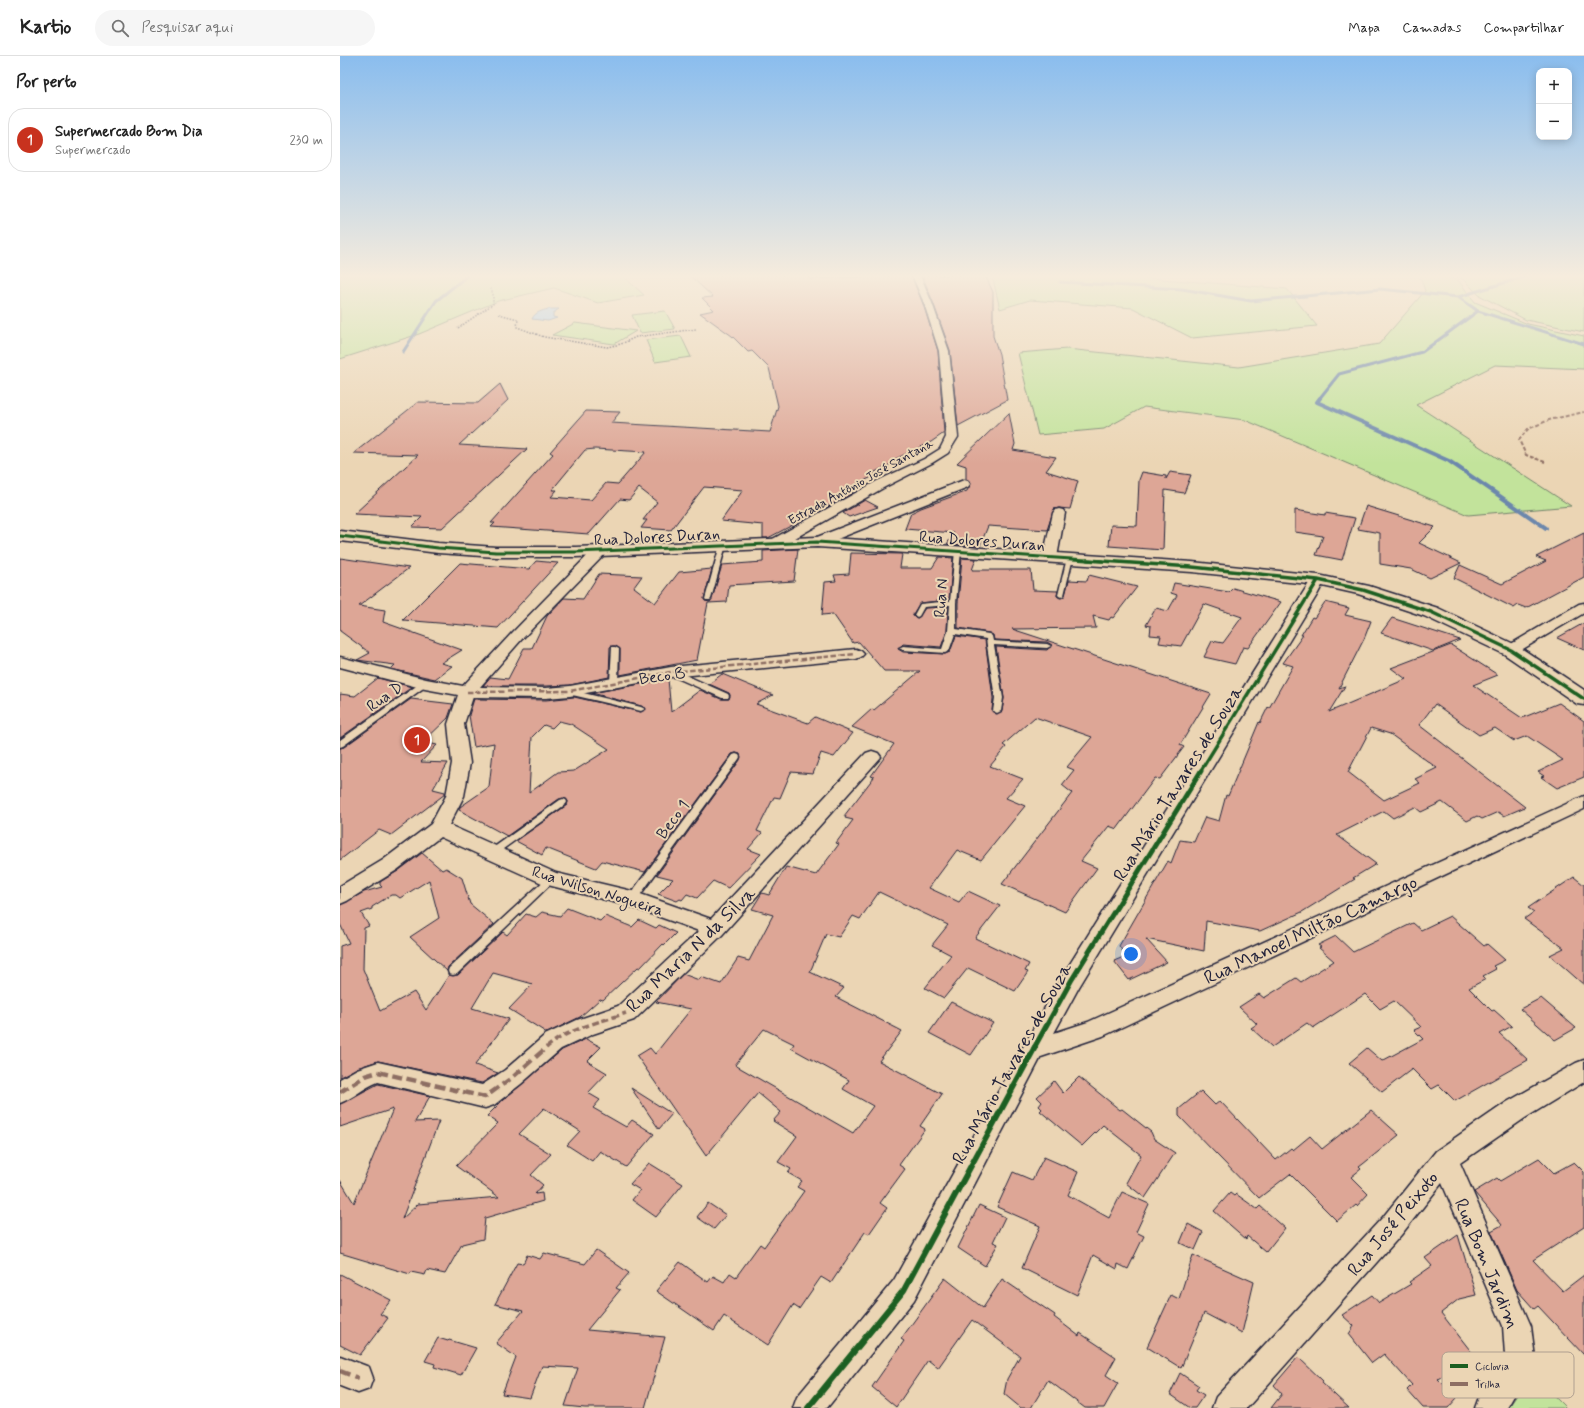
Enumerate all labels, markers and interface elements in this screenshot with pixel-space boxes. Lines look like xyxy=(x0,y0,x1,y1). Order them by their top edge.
search box xyxy=(95,10,375,46)
text: Kartio xyxy=(20,15,71,40)
icon: search xyxy=(109,17,131,39)
text: Pesquisar aqui xyxy=(141,18,233,38)
text: Mapa xyxy=(1348,19,1380,37)
text: Camadas xyxy=(1402,19,1461,37)
text: Compartilhar xyxy=(1483,19,1564,37)
map controls xyxy=(1536,68,1572,140)
button: + xyxy=(1536,68,1572,104)
text: Por perto xyxy=(16,71,77,93)
button: − xyxy=(1536,104,1572,140)
text: Supermercado Bom Dia xyxy=(55,122,203,142)
text: 1 xyxy=(27,132,33,149)
text: 230 m xyxy=(289,132,323,149)
text: Supermercado xyxy=(55,142,131,159)
street label: Estrada Antônio José Santana xyxy=(785,435,937,529)
street label: Rua Dolores Duran xyxy=(594,524,721,551)
street label: Rua Dolores Duran xyxy=(918,527,1046,556)
street label: Rua N xyxy=(930,578,953,618)
street label: Beco B xyxy=(638,663,687,690)
street label: Rua D xyxy=(363,677,407,717)
street label: Rua Mário Tavares de Souza xyxy=(1108,681,1249,886)
pin: 1 xyxy=(404,725,430,755)
street label: Beco 1 xyxy=(652,796,694,844)
street label: Rua Wilson Nogueira xyxy=(529,861,666,922)
street label: Rua Manoel Miltão Camargo xyxy=(1200,870,1422,992)
street label: Rua Maria N da Silva xyxy=(621,881,762,1019)
your location xyxy=(1121,944,1141,964)
street label: Rua Mário Tavares de Souza xyxy=(946,958,1078,1169)
street label: Rua José Peixoto xyxy=(1342,1166,1444,1282)
street label: Rua Bom Jardim xyxy=(1448,1195,1525,1333)
legend xyxy=(1442,1352,1574,1398)
text: Ciclovia xyxy=(1475,1360,1509,1374)
text: Trilha xyxy=(1475,1378,1500,1392)

